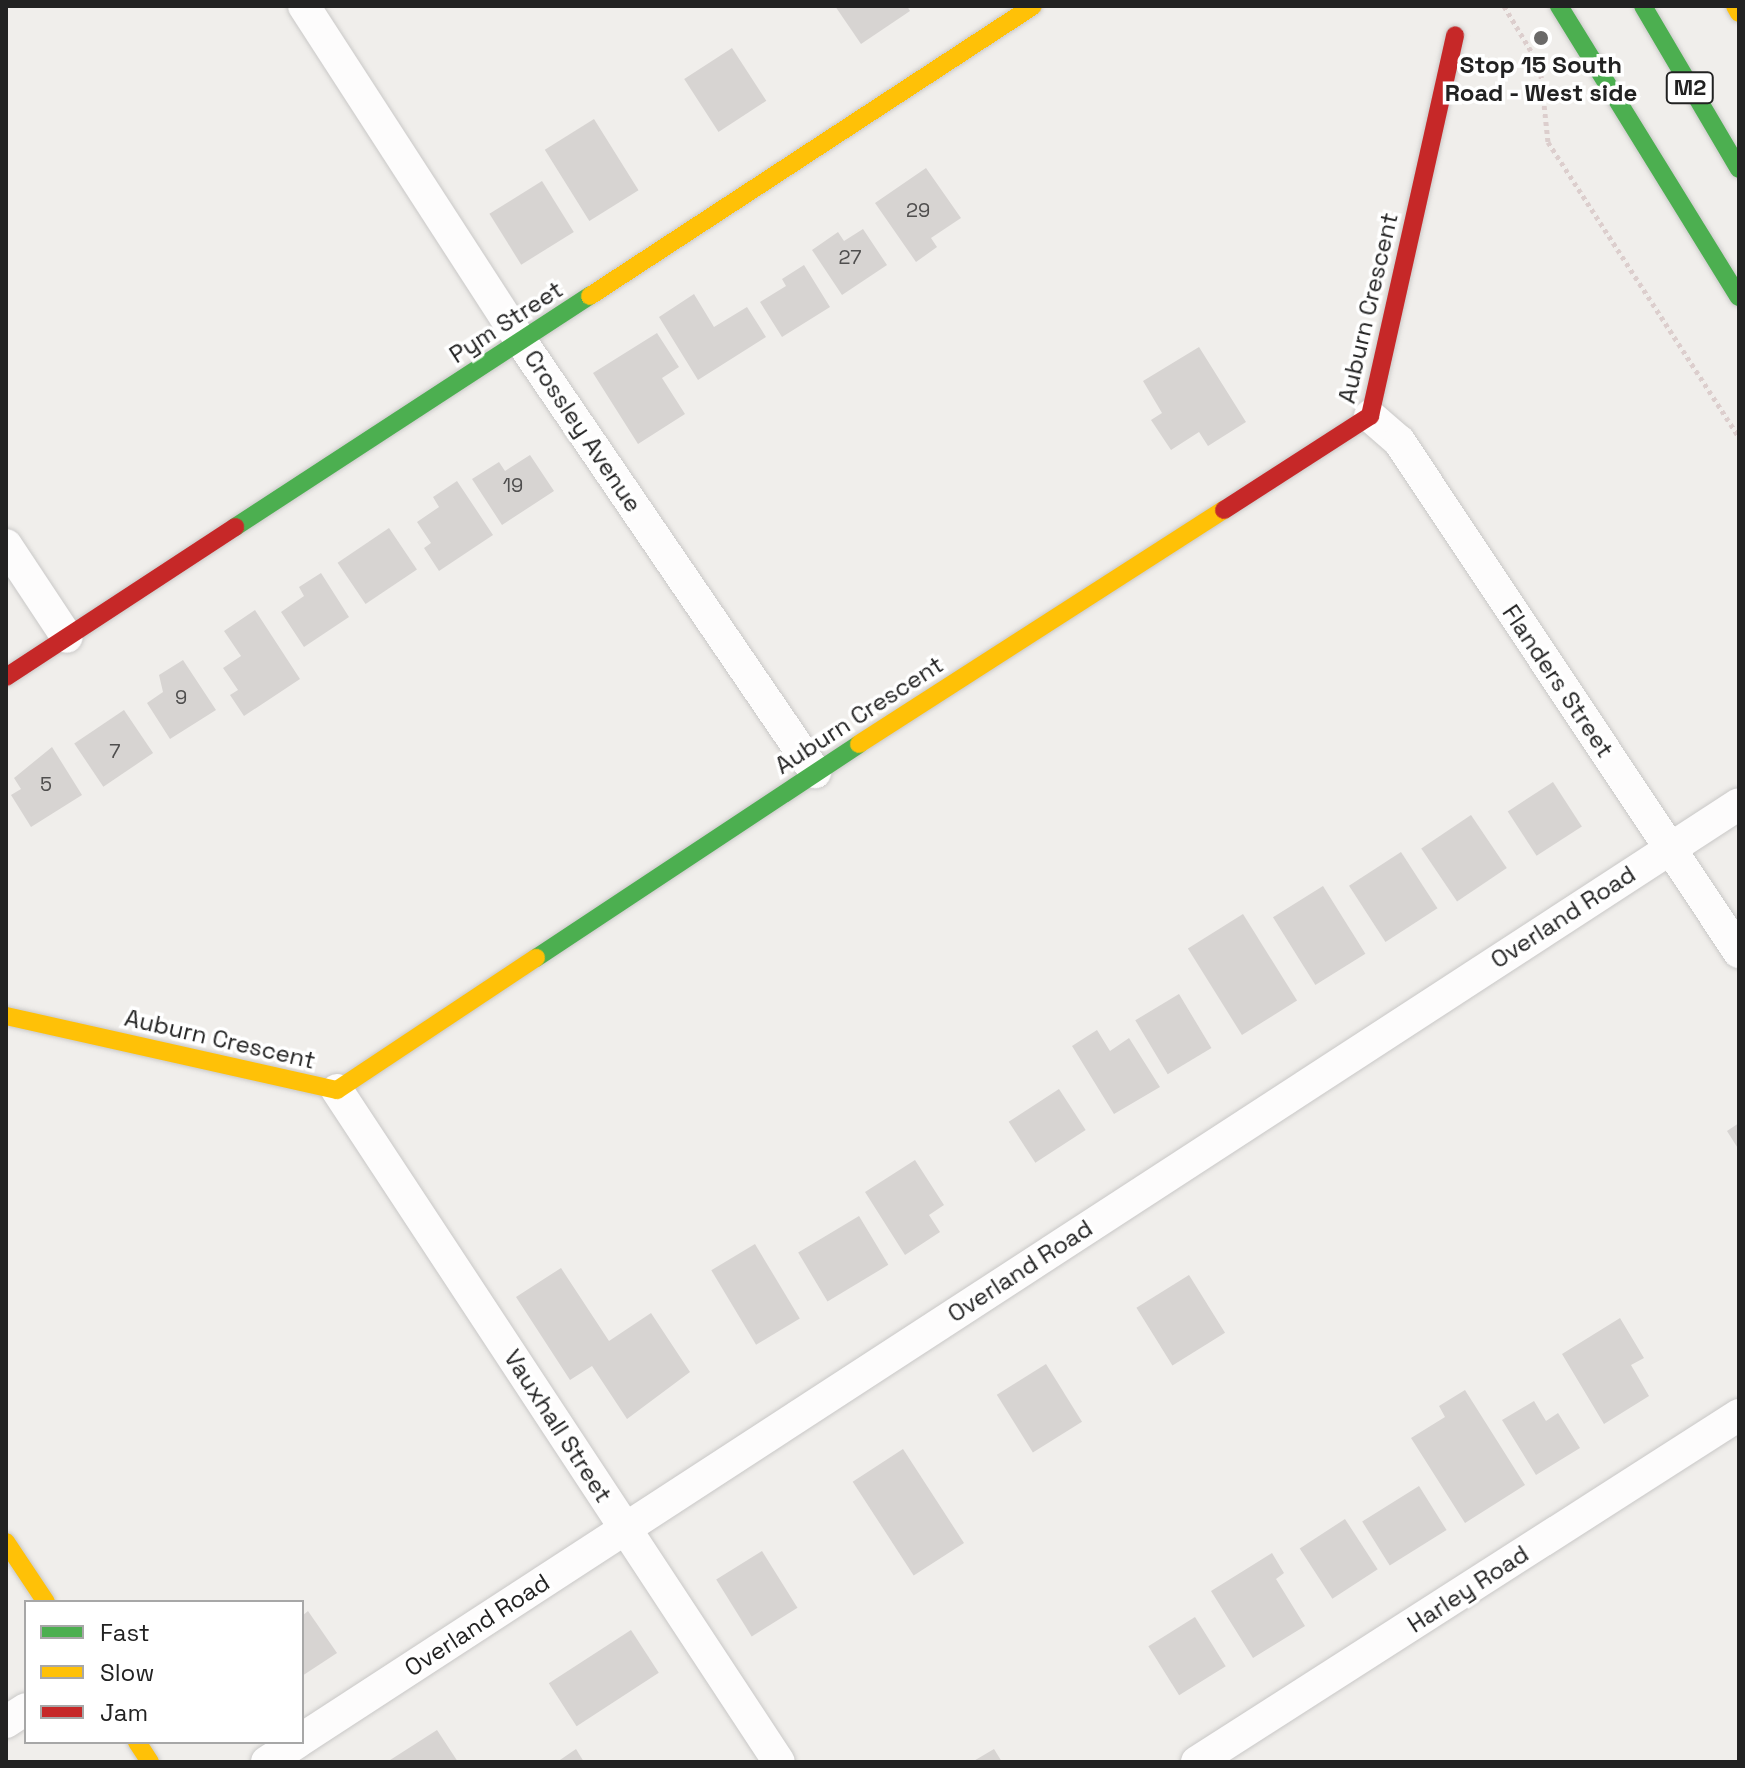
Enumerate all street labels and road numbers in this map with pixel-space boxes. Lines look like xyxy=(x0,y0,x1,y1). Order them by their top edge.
road number: M2 xyxy=(1664,70,1716,106)
street label: Auburn Crescent xyxy=(1332,210,1404,406)
street label: Pym Street xyxy=(444,275,568,369)
street label: Crossley Avenue xyxy=(518,344,648,518)
street label: Flanders Street xyxy=(1496,599,1620,763)
street label: Auburn Crescent xyxy=(769,650,949,780)
street label: Overland Road xyxy=(1485,860,1641,974)
street label: Auburn Crescent xyxy=(122,1003,318,1075)
street label: Overland Road xyxy=(942,1214,1098,1328)
street label: Vauxhall Street xyxy=(498,1344,618,1508)
street label: Harley Road xyxy=(1402,1539,1534,1639)
street label: Overland Road xyxy=(399,1568,555,1682)

